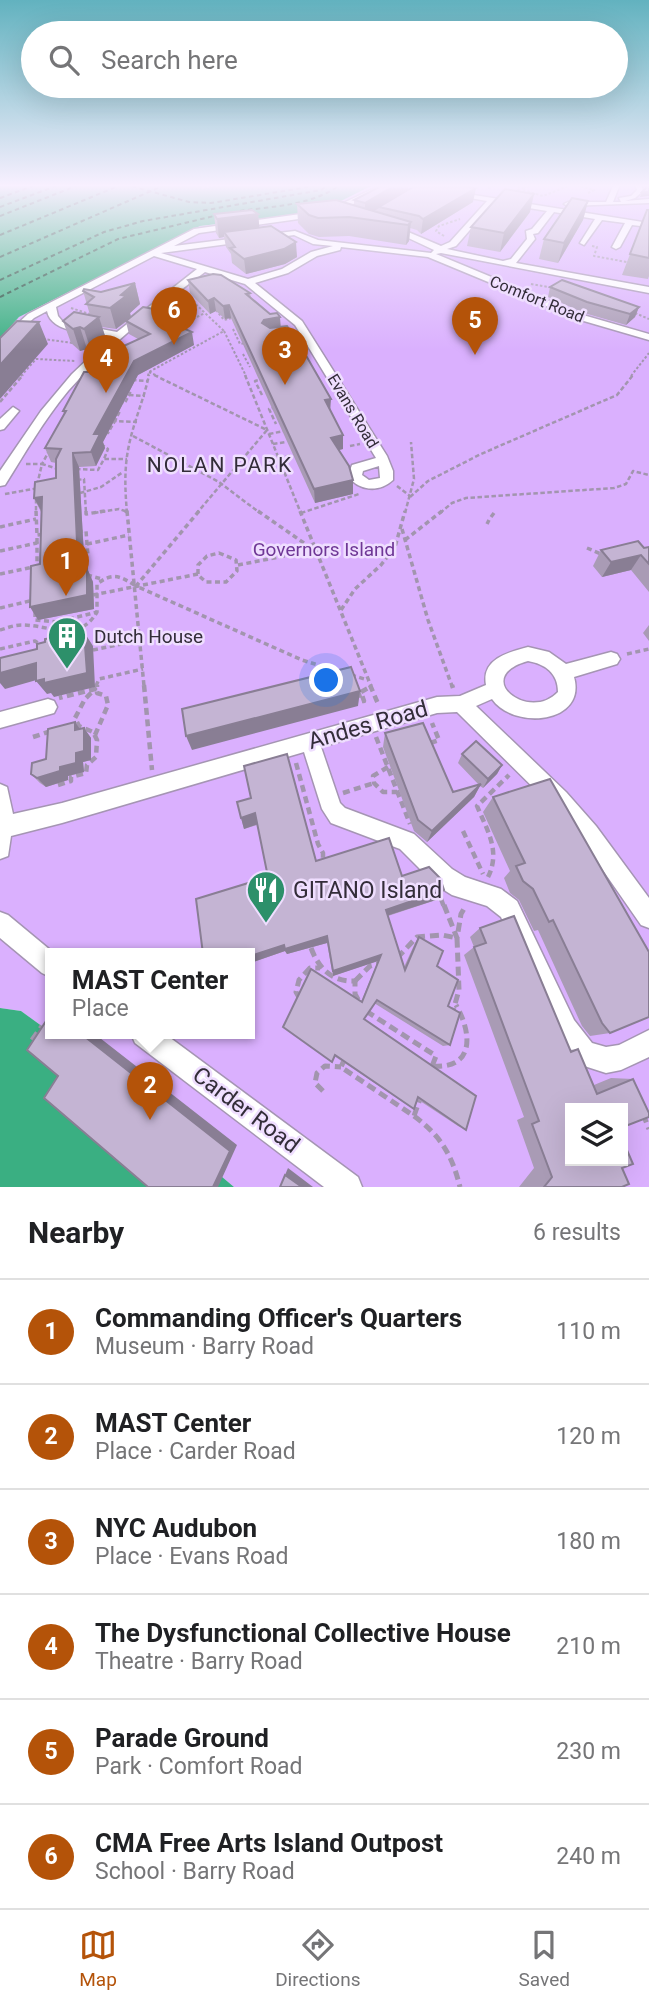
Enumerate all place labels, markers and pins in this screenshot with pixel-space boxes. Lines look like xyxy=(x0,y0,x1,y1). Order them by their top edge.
pin: 6 xyxy=(151,287,197,345)
pin: 5 xyxy=(452,297,498,355)
pin: 3 xyxy=(262,327,308,385)
pin: 4 xyxy=(83,335,129,393)
pin: 1 xyxy=(43,538,89,596)
building icon: Dutch House xyxy=(46,615,88,670)
place label: Dutch House xyxy=(94,625,203,648)
restaurant icon: GITANO Island xyxy=(245,869,287,924)
place label: GITANO Island xyxy=(293,877,442,904)
pin: 2 xyxy=(127,1062,173,1120)

